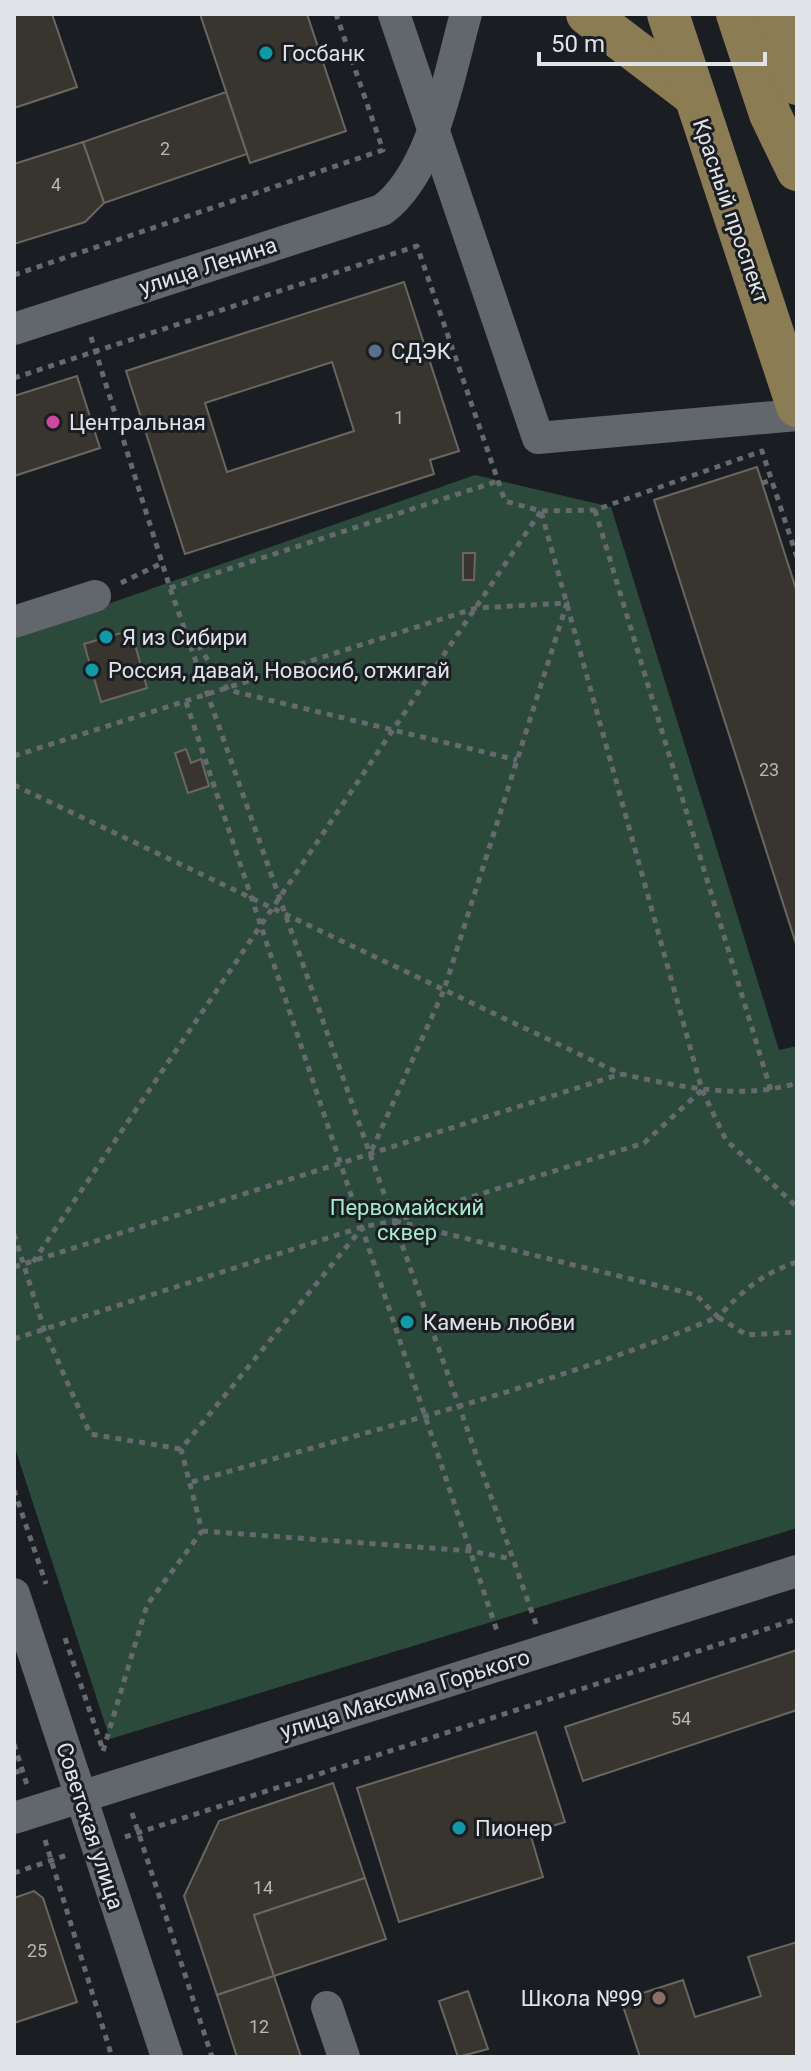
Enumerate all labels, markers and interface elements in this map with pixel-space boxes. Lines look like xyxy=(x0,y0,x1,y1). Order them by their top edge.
scale bar xyxy=(539,16,765,66)
text: 50 m xyxy=(551,30,605,58)
place label: Госбанк xyxy=(282,41,365,66)
marker: Госбанк xyxy=(257,44,275,62)
street label: Красный проспект xyxy=(688,115,774,307)
house number: 2 xyxy=(160,138,170,159)
house number: 4 xyxy=(51,174,61,195)
street label: улица Ленина xyxy=(136,232,280,300)
place label: СДЭК xyxy=(391,339,452,364)
marker: СДЭК xyxy=(366,342,384,360)
house number: 1 xyxy=(394,407,404,428)
place label: Центральная xyxy=(69,410,206,435)
marker: Центральная xyxy=(44,413,62,431)
place label: Я из Сибири xyxy=(122,625,248,650)
marker: Я из Сибири xyxy=(97,628,115,646)
place label: Россия, давай, Новосиб, отжигай xyxy=(108,658,450,683)
marker: Россия, давай, Новосиб, отжигай xyxy=(83,661,101,679)
house number: 23 xyxy=(759,759,779,780)
park label: Первомайский сквер xyxy=(330,1195,484,1245)
place label: Камень любви xyxy=(423,1310,575,1335)
marker: Камень любви xyxy=(398,1313,416,1331)
street label: улица Максима Горького xyxy=(277,1644,533,1744)
house number: 54 xyxy=(671,1708,691,1729)
street label: Советская улица xyxy=(51,1739,129,1913)
place label: Пионер xyxy=(475,1816,553,1841)
marker: Пионер xyxy=(450,1819,468,1837)
house number: 14 xyxy=(253,1877,273,1898)
house number: 25 xyxy=(27,1940,47,1961)
place label: Школа №99 xyxy=(521,1986,643,2011)
marker: Школа №99 xyxy=(650,1989,668,2007)
house number: 12 xyxy=(249,2016,269,2037)

